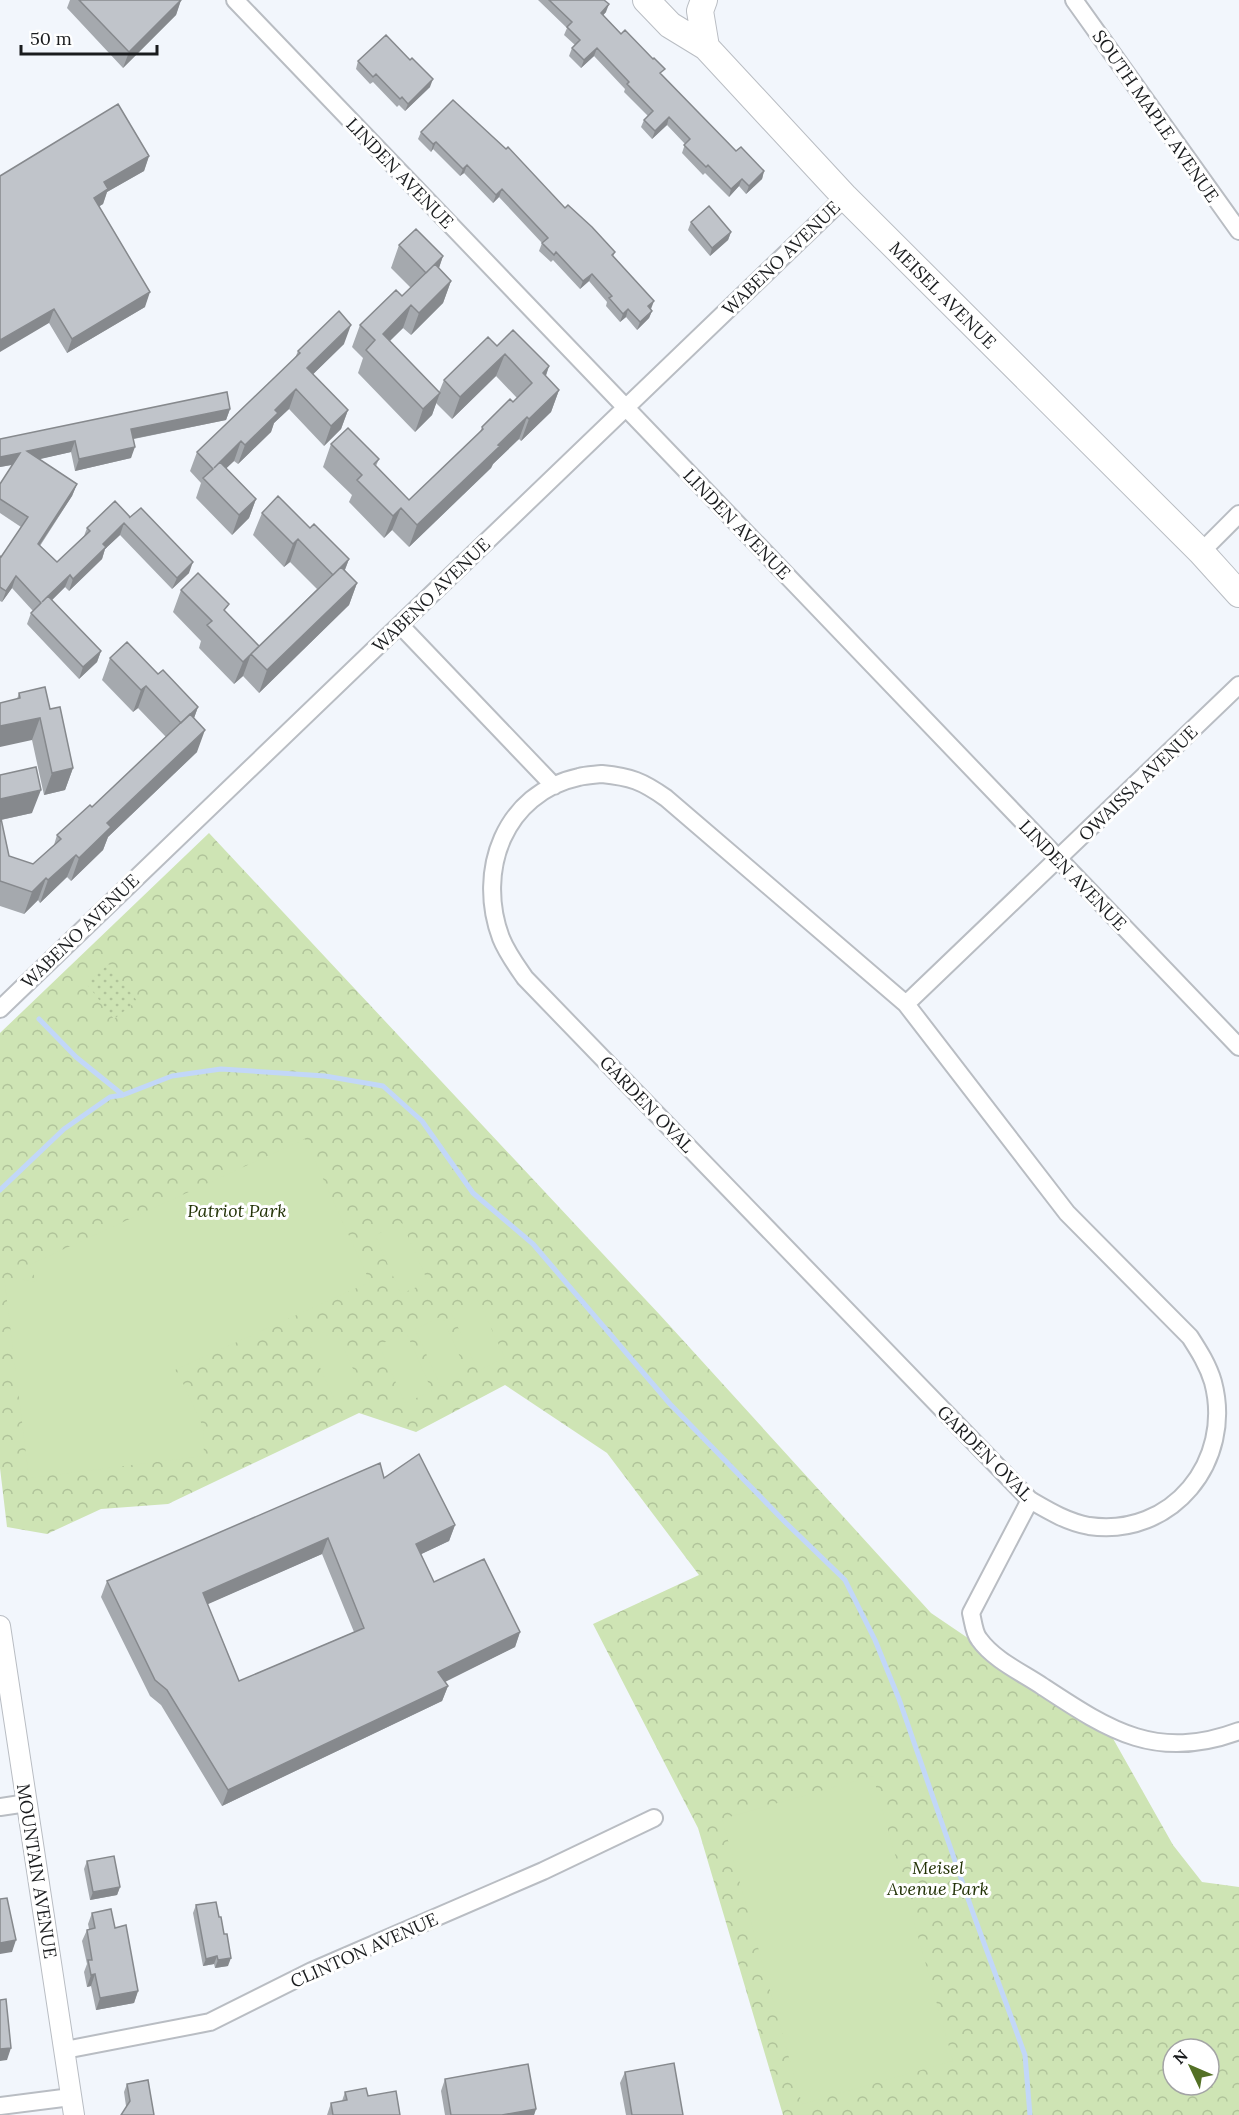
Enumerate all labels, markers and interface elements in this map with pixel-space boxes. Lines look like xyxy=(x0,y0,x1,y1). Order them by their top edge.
scale bar xyxy=(21,18,158,56)
street label: SOUTH MAPLE AVENUE xyxy=(1088,25,1224,207)
text: 50 m xyxy=(30,27,72,50)
street label: LINDEN AVENUE xyxy=(341,113,459,233)
street label: WABENO AVENUE xyxy=(717,196,845,320)
street label: MEISEL AVENUE xyxy=(885,237,1001,353)
street label: LINDEN AVENUE xyxy=(678,464,796,584)
street label: WABENO AVENUE xyxy=(367,533,495,657)
street label: OWAISSA AVENUE xyxy=(1074,720,1202,846)
street label: LINDEN AVENUE xyxy=(1014,815,1132,935)
street label: WABENO AVENUE xyxy=(16,869,144,993)
street label: GARDEN OVAL xyxy=(595,1051,699,1158)
park label: Patriot Park xyxy=(187,1199,287,1222)
street label: GARDEN OVAL xyxy=(932,1400,1038,1506)
street label: MOUNTAIN AVENUE xyxy=(12,1782,62,1960)
park label: Meisel Avenue Park xyxy=(886,1856,989,1900)
street label: CLINTON AVENUE xyxy=(287,1907,441,1993)
north arrow xyxy=(1161,2037,1221,2097)
text: N xyxy=(1169,2045,1192,2068)

